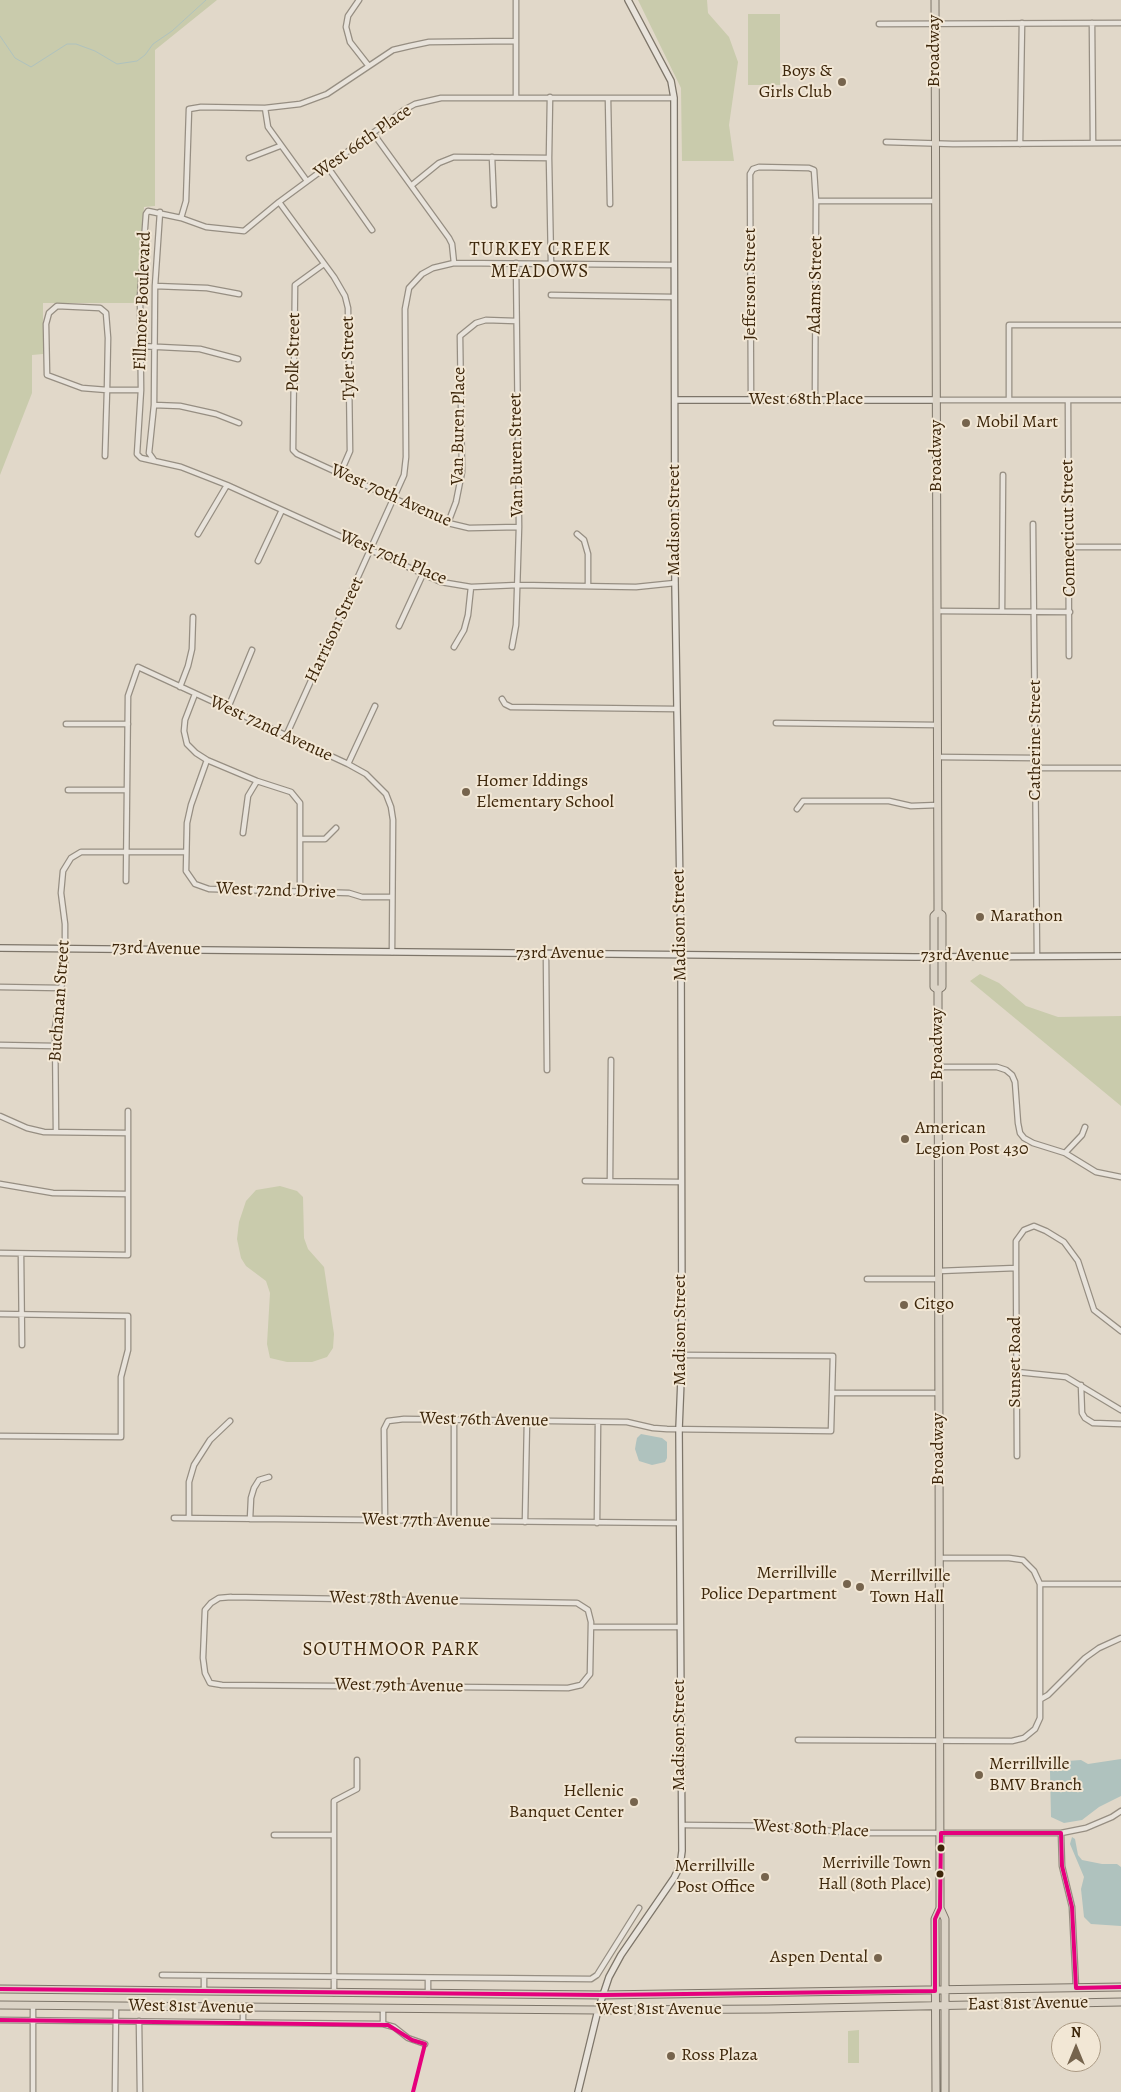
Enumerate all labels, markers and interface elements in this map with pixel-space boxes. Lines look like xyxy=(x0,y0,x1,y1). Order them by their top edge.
street label: Broadway xyxy=(924,15,946,87)
place label: Boys & Girls Club xyxy=(759,61,832,104)
marker: Boys & Girls Club xyxy=(836,76,848,88)
street label: West 66th Place xyxy=(310,100,416,184)
street label: Jefferson Street xyxy=(740,227,762,341)
street label: Fillmore Boulevard xyxy=(130,231,156,371)
street label: Adams Street xyxy=(804,236,828,334)
district label: TURKEY CREEK MEADOWS xyxy=(468,239,612,283)
street label: Polk Street xyxy=(283,312,305,392)
street label: Tyler Street xyxy=(337,316,361,400)
street label: Van Buren Place xyxy=(447,367,471,485)
street label: West 68th Place xyxy=(749,389,863,411)
street label: Van Buren Street xyxy=(505,393,529,517)
place label: Mobil Mart xyxy=(976,412,1058,434)
marker: Mobil Mart xyxy=(960,417,972,429)
street label: Broadway xyxy=(926,420,948,492)
street label: Connecticut Street xyxy=(1057,459,1081,597)
street label: West 70th Avenue xyxy=(327,460,455,532)
street label: Madison Street xyxy=(664,464,686,576)
street label: West 70th Place xyxy=(336,526,450,590)
street label: Harrison Street xyxy=(301,574,369,686)
street label: Catherine Street xyxy=(1025,680,1047,800)
street label: West 72nd Avenue xyxy=(206,691,336,767)
place label: Homer Iddings Elementary School xyxy=(476,771,614,814)
marker: Homer Iddings Elementary School xyxy=(460,786,472,798)
street label: Madison Street xyxy=(668,869,692,981)
street label: West 72nd Drive xyxy=(216,878,336,904)
place label: Marathon xyxy=(990,906,1063,928)
marker: Marathon xyxy=(974,911,986,923)
street label: 73rd Avenue xyxy=(112,937,200,961)
street label: Buchanan Street xyxy=(45,939,75,1063)
street label: 73rd Avenue xyxy=(516,943,604,965)
street label: 73rd Avenue xyxy=(921,945,1009,967)
street label: Broadway xyxy=(927,1008,949,1080)
place label: American Legion Post 430 xyxy=(915,1118,1029,1160)
marker: American Legion Post 430 xyxy=(899,1133,911,1145)
street label: Madison Street xyxy=(670,1274,692,1386)
place label: Citgo xyxy=(914,1294,954,1316)
marker: Citgo xyxy=(898,1299,910,1311)
street label: Sunset Road xyxy=(1005,1316,1027,1408)
street label: West 76th Avenue xyxy=(419,1408,549,1432)
street label: Broadway xyxy=(928,1413,950,1485)
street label: West 77th Avenue xyxy=(362,1509,490,1533)
place label: Merrillville Police Department xyxy=(700,1563,837,1606)
place label: Merrillville Town Hall xyxy=(870,1566,951,1608)
marker: Merrillville Police Department xyxy=(841,1578,853,1590)
marker: Merrillville Town Hall xyxy=(854,1581,866,1593)
street label: West 78th Avenue xyxy=(329,1587,459,1611)
district label: SOUTHMOOR PARK xyxy=(301,1639,481,1661)
street label: West 79th Avenue xyxy=(334,1674,464,1698)
street label: Madison Street xyxy=(669,1679,691,1791)
place label: Merrillville BMV Branch xyxy=(989,1754,1082,1796)
marker: Merrillville BMV Branch xyxy=(973,1769,985,1781)
place label: Hellenic Banquet Center xyxy=(509,1781,624,1824)
marker: Hellenic Banquet Center xyxy=(628,1796,640,1808)
street label: West 80th Place xyxy=(753,1815,869,1843)
unlabelled marker xyxy=(936,1843,946,1853)
place label: Merriville Town Hall (80th Place) xyxy=(818,1854,931,1894)
place label: Merrillville Post Office xyxy=(674,1856,755,1898)
marker: Merriville Town Hall (80th Place) xyxy=(935,1869,945,1879)
marker: Merrillville Post Office xyxy=(759,1871,771,1883)
place label: Aspen Dental xyxy=(770,1947,868,1969)
marker: Aspen Dental xyxy=(872,1952,884,1964)
street label: East 81st Avenue xyxy=(968,1992,1088,2016)
street label: West 81st Avenue xyxy=(128,1995,254,2019)
street label: West 81st Avenue xyxy=(596,1999,722,2021)
north arrow xyxy=(1051,2022,1101,2072)
text: N xyxy=(1071,2023,1081,2042)
place label: Ross Plaza xyxy=(681,2045,758,2067)
marker: Ross Plaza xyxy=(665,2050,677,2062)

